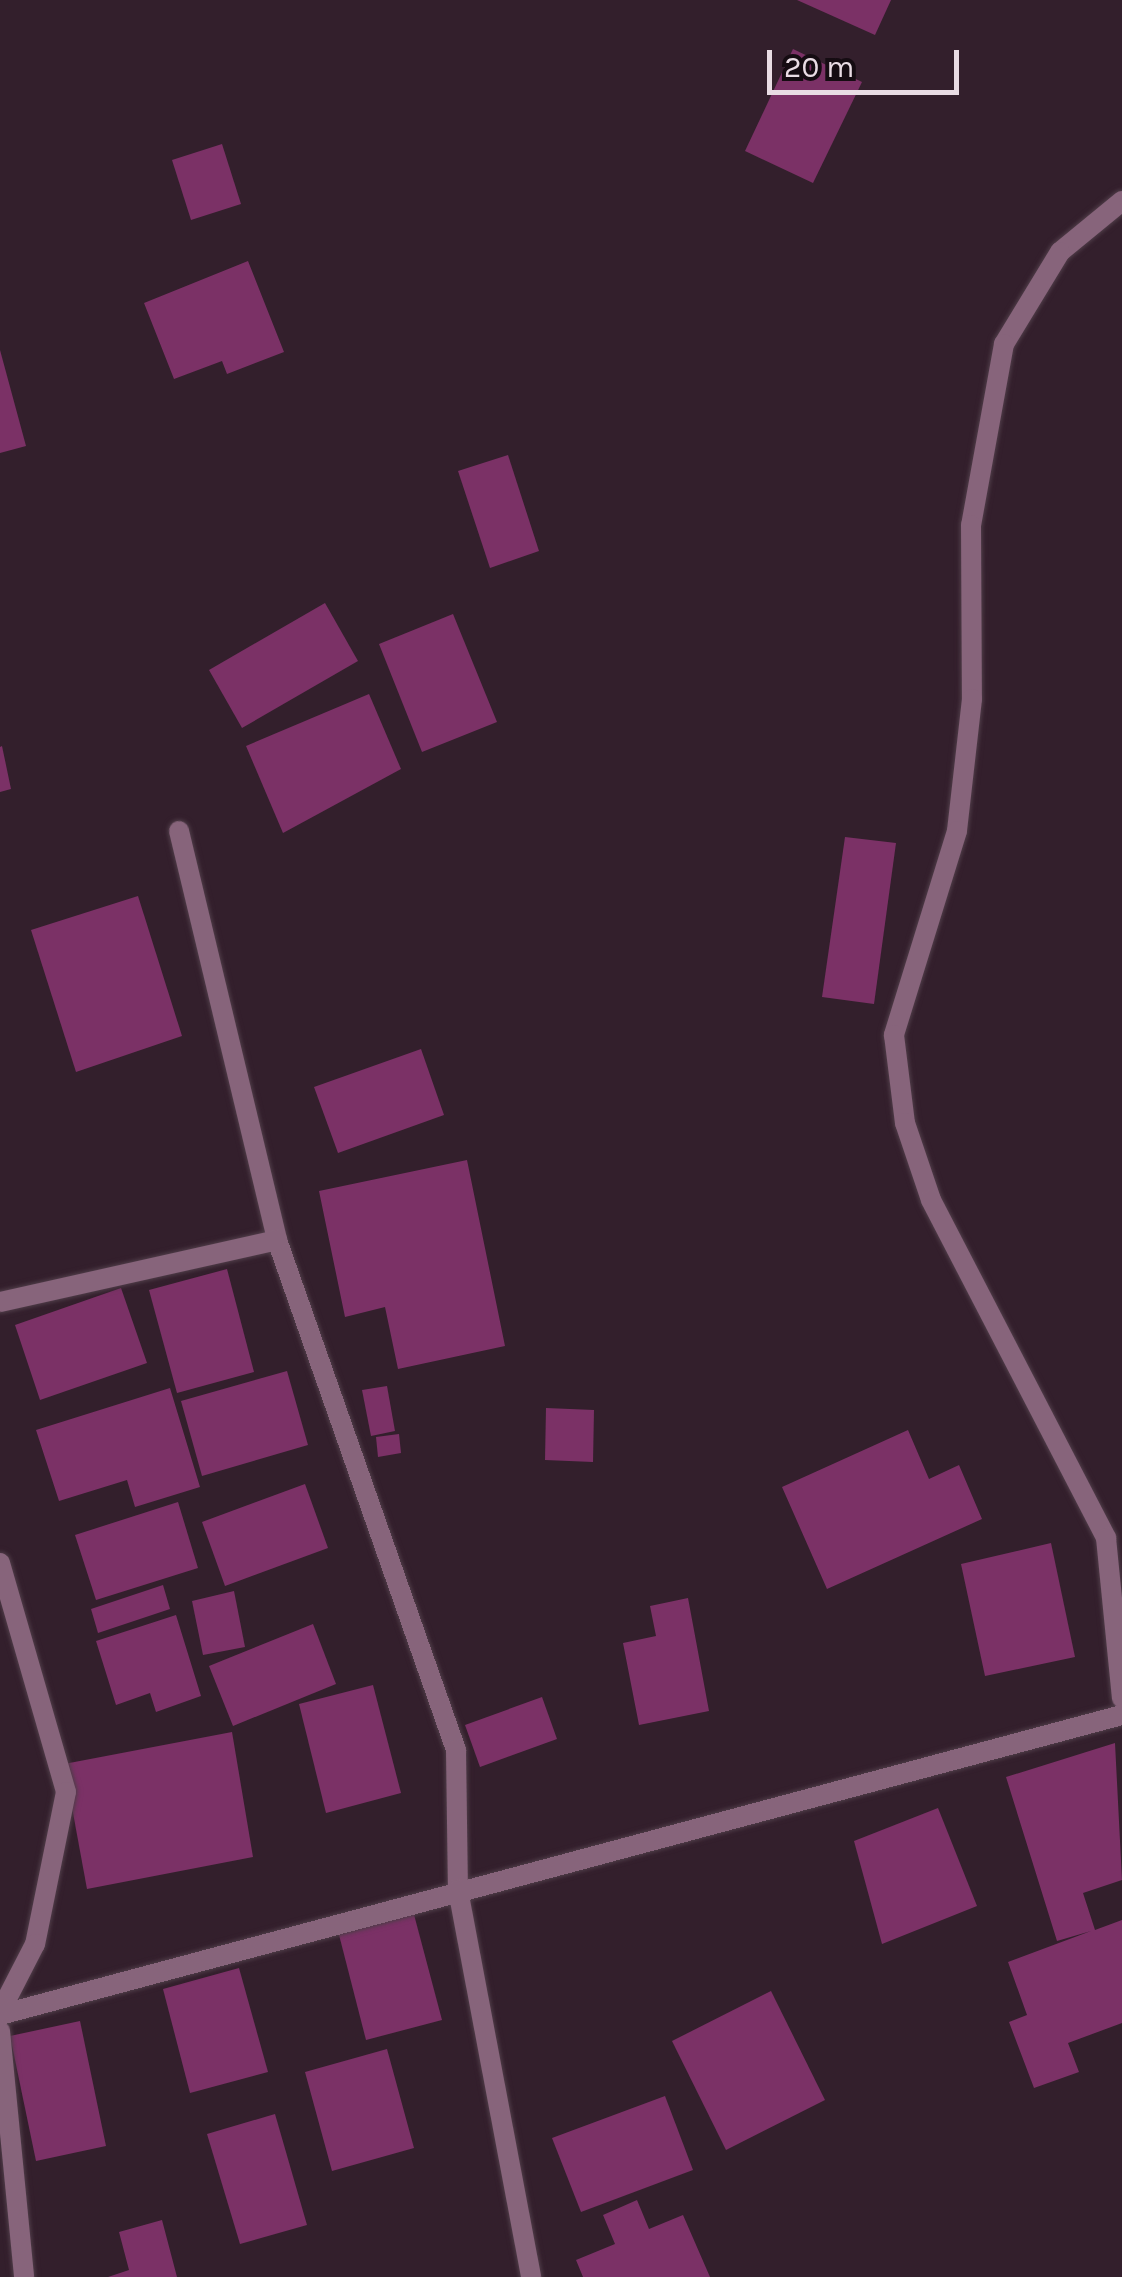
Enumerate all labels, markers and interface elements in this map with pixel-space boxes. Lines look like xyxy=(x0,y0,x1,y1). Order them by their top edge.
scale bar xyxy=(772,30,964,92)
text: 20 m xyxy=(784,49,854,85)

